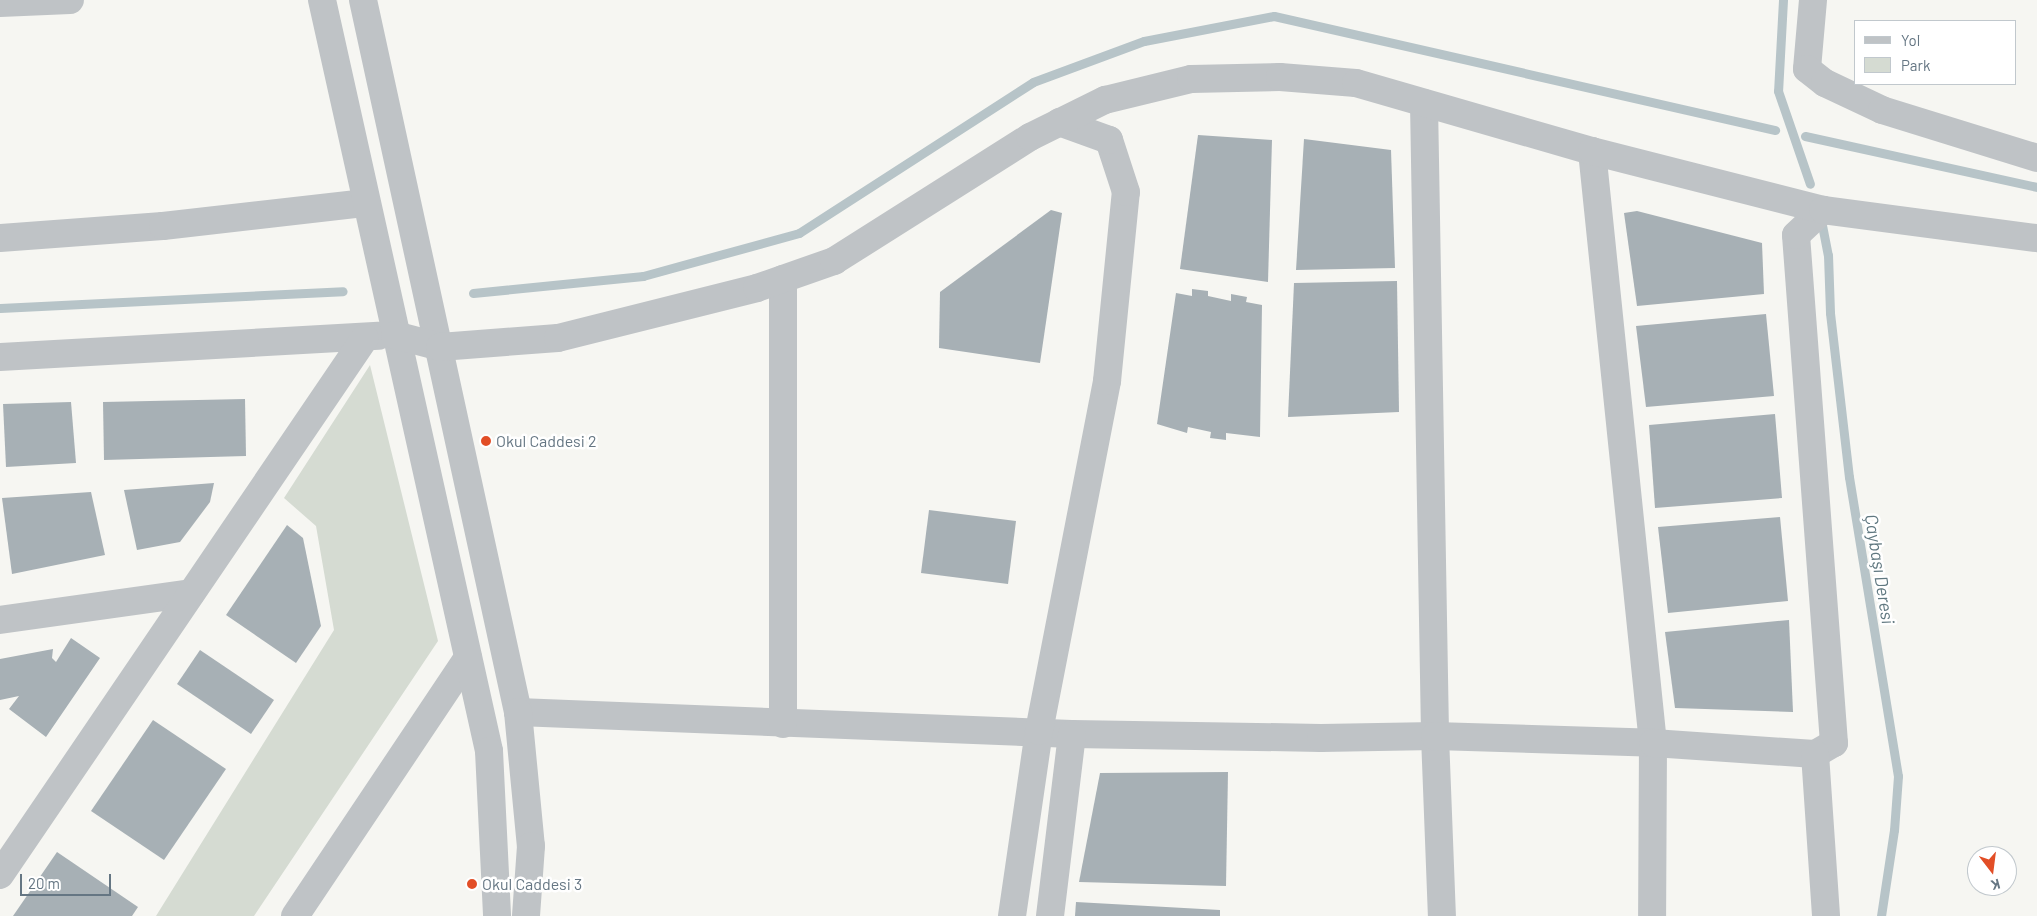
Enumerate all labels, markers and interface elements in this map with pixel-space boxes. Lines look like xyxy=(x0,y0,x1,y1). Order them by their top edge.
legend xyxy=(1854,20,2017,85)
text: Yol xyxy=(1901,31,1920,49)
text: Park xyxy=(1901,56,1930,74)
place label: Okul Caddesi 2 xyxy=(496,431,597,451)
marker: Okul Caddesi 2 xyxy=(480,435,492,447)
water label: Çaybaşı Deresi xyxy=(1861,512,1899,626)
north arrow xyxy=(1967,846,2017,896)
scale bar xyxy=(22,864,114,896)
text: 20 m xyxy=(28,874,60,892)
place label: Okul Caddesi 3 xyxy=(482,874,582,894)
text: K xyxy=(1989,876,2002,894)
marker: Okul Caddesi 3 xyxy=(466,878,478,890)

